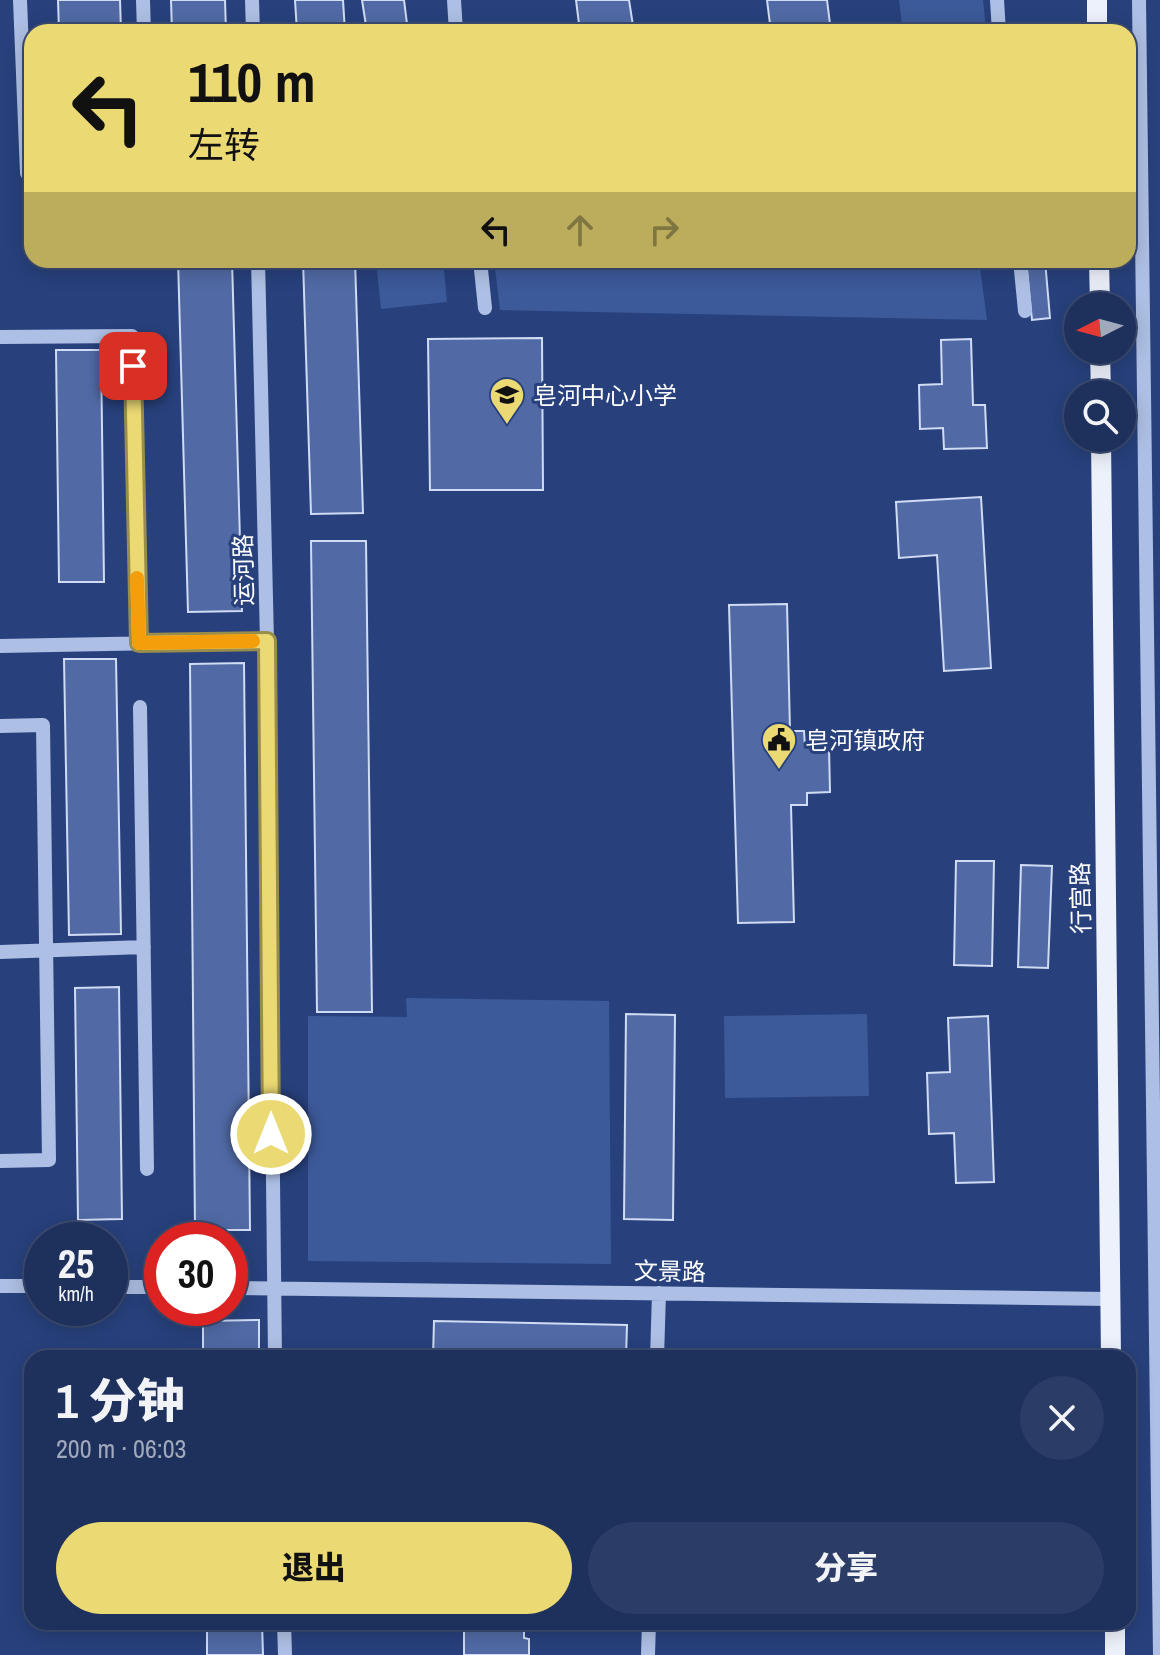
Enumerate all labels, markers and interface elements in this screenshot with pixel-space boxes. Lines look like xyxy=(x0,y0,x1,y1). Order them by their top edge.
text: 110 m xyxy=(188,44,316,119)
icon: left xyxy=(56,56,160,160)
text: 左转 xyxy=(188,121,260,169)
icon: left xyxy=(474,208,518,252)
icon: ahead xyxy=(558,208,602,252)
icon: right xyxy=(642,208,686,252)
north arrow xyxy=(1064,292,1136,364)
map controls xyxy=(1064,292,1136,452)
pin xyxy=(99,332,167,400)
icon: arrive xyxy=(111,344,155,388)
school or university icon: 皂河中心小学 xyxy=(488,376,526,426)
place label: 皂河中心小学 xyxy=(533,379,677,411)
button: search xyxy=(1064,380,1136,452)
street label: 运河路 xyxy=(226,534,260,606)
public building icon: 皂河镇政府 xyxy=(760,721,798,771)
place label: 皂河镇政府 xyxy=(805,724,925,756)
street label: 行宫路 xyxy=(1063,862,1097,934)
position arrow xyxy=(229,1092,313,1176)
speed limit sign: 30 xyxy=(144,1222,248,1326)
text: 25 xyxy=(58,1237,94,1290)
street label: 文景路 xyxy=(634,1254,706,1288)
text: km/h xyxy=(58,1280,94,1307)
text: 1 分钟 xyxy=(56,1368,185,1433)
button: close xyxy=(1020,1376,1104,1460)
text: 200 m · 06:03 xyxy=(56,1431,186,1466)
button: 退出 xyxy=(56,1522,572,1614)
button: 分享 xyxy=(588,1522,1104,1614)

